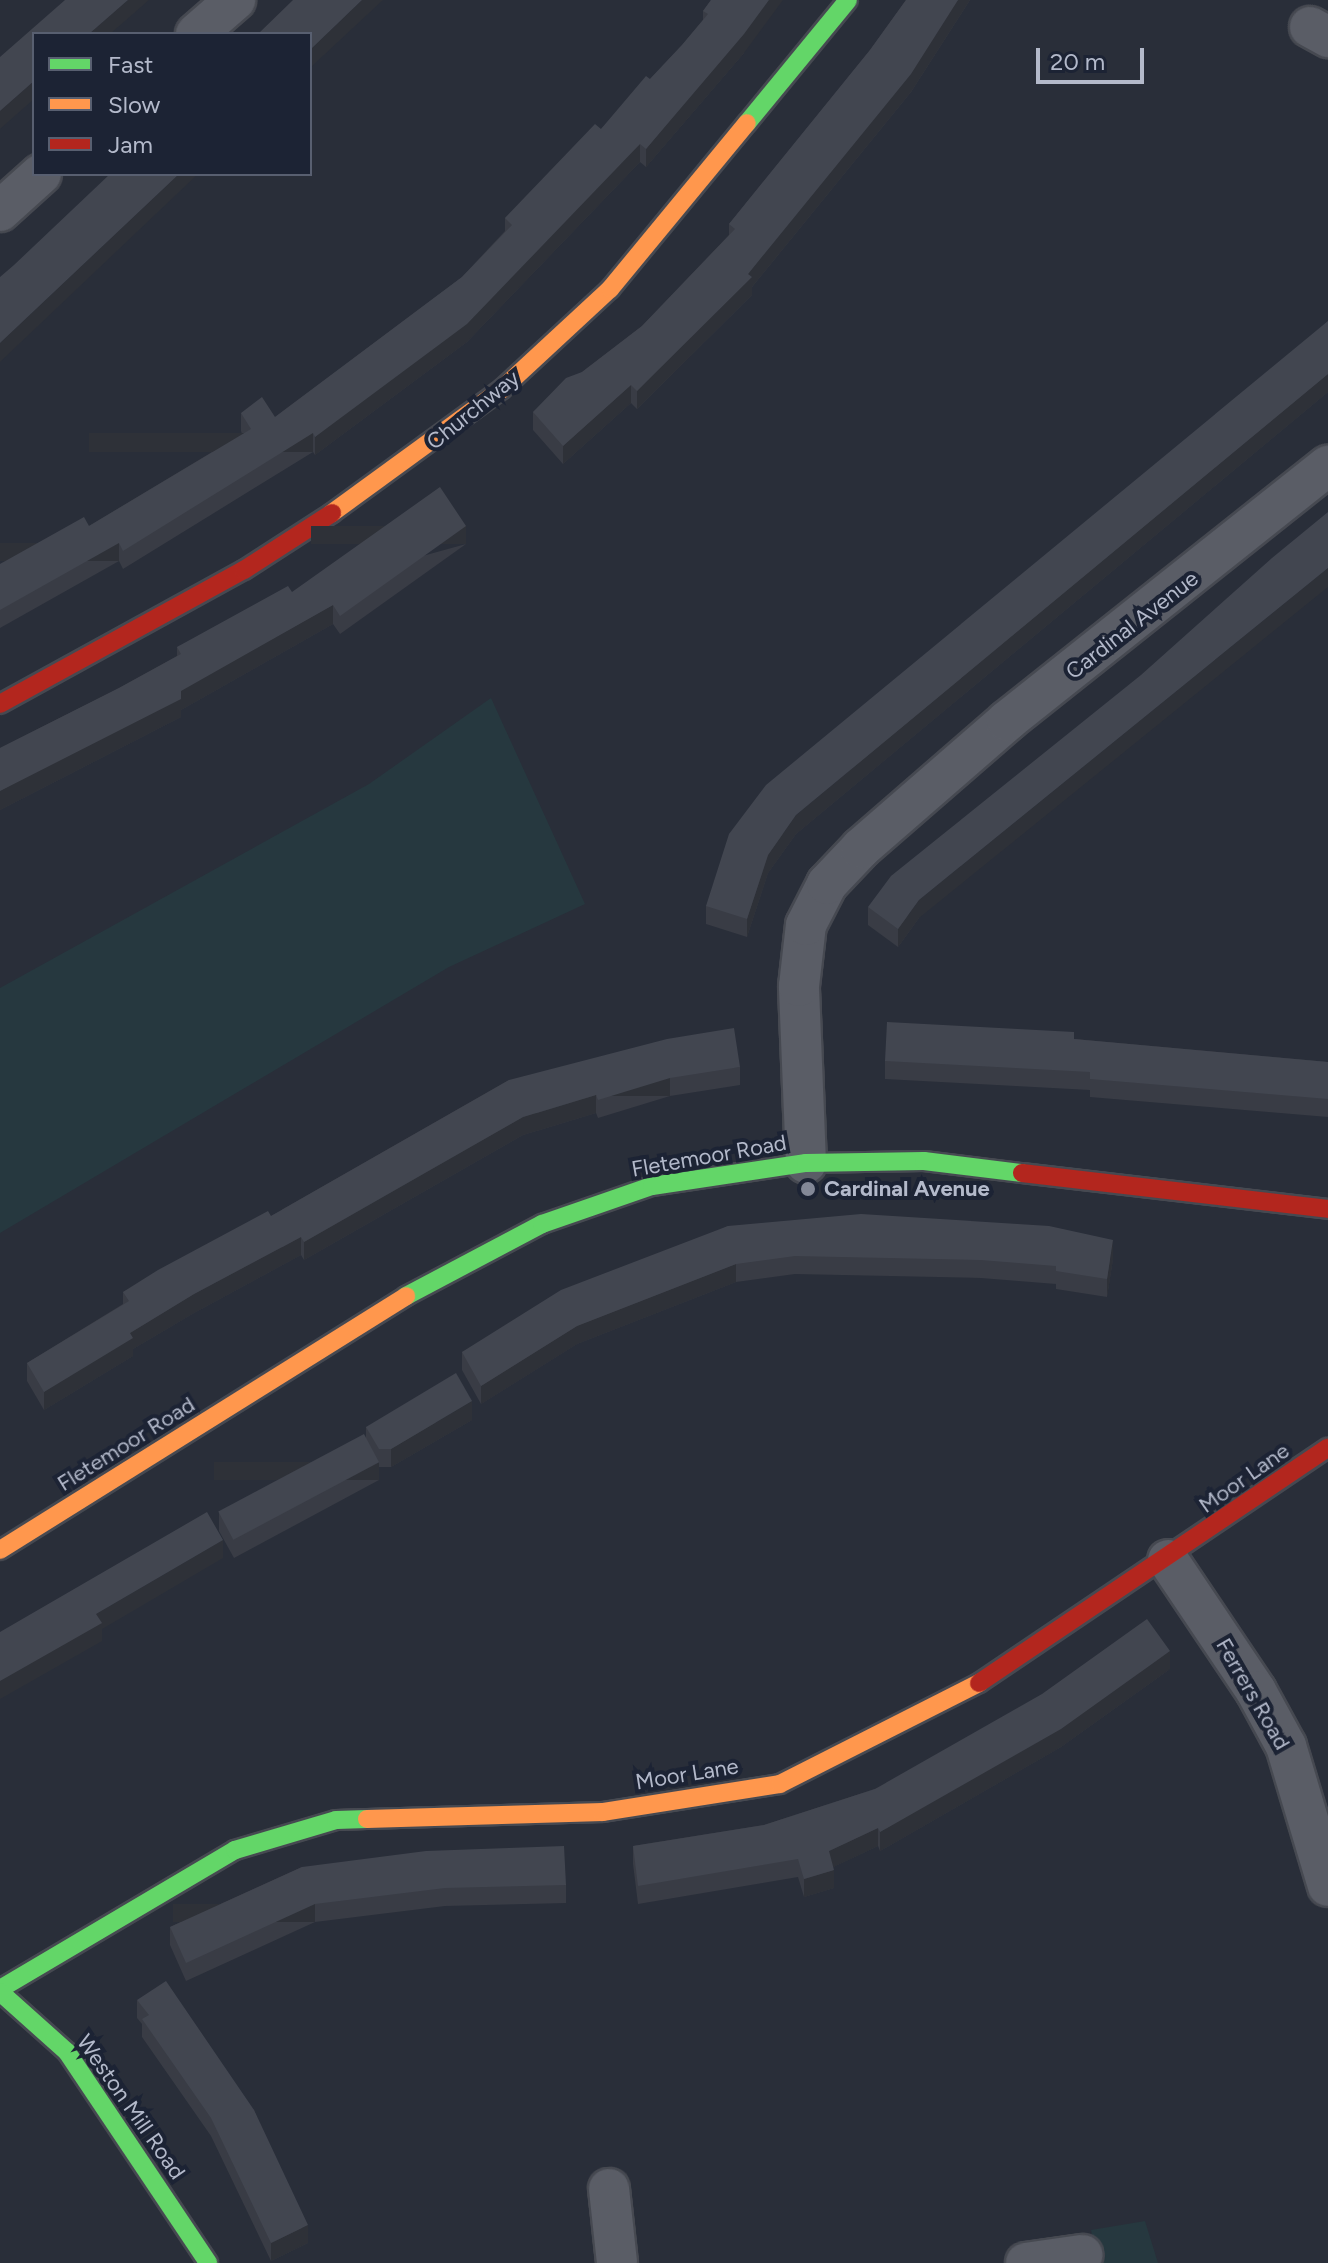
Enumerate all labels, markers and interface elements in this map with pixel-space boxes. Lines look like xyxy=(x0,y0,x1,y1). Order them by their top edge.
legend xyxy=(32,32,312,176)
scale bar xyxy=(1040,32,1148,82)
text: 20 m xyxy=(1050,47,1105,76)
text: Fast xyxy=(108,50,153,79)
text: Slow xyxy=(108,90,160,119)
text: Jam xyxy=(108,130,153,159)
street label: Churchway xyxy=(421,365,525,455)
street label: Cardinal Avenue xyxy=(1061,565,1203,685)
street label: Fletemoor Road xyxy=(629,1129,789,1183)
place label: Cardinal Avenue xyxy=(824,1176,990,1202)
marker: Cardinal Avenue xyxy=(799,1180,817,1198)
street label: Fletemoor Road xyxy=(53,1391,199,1497)
street label: Moor Lane xyxy=(1194,1437,1294,1519)
street label: Ferrers Road xyxy=(1210,1633,1296,1755)
street label: Moor Lane xyxy=(634,1753,740,1795)
street label: Weston Mill Road xyxy=(71,2030,191,2184)

